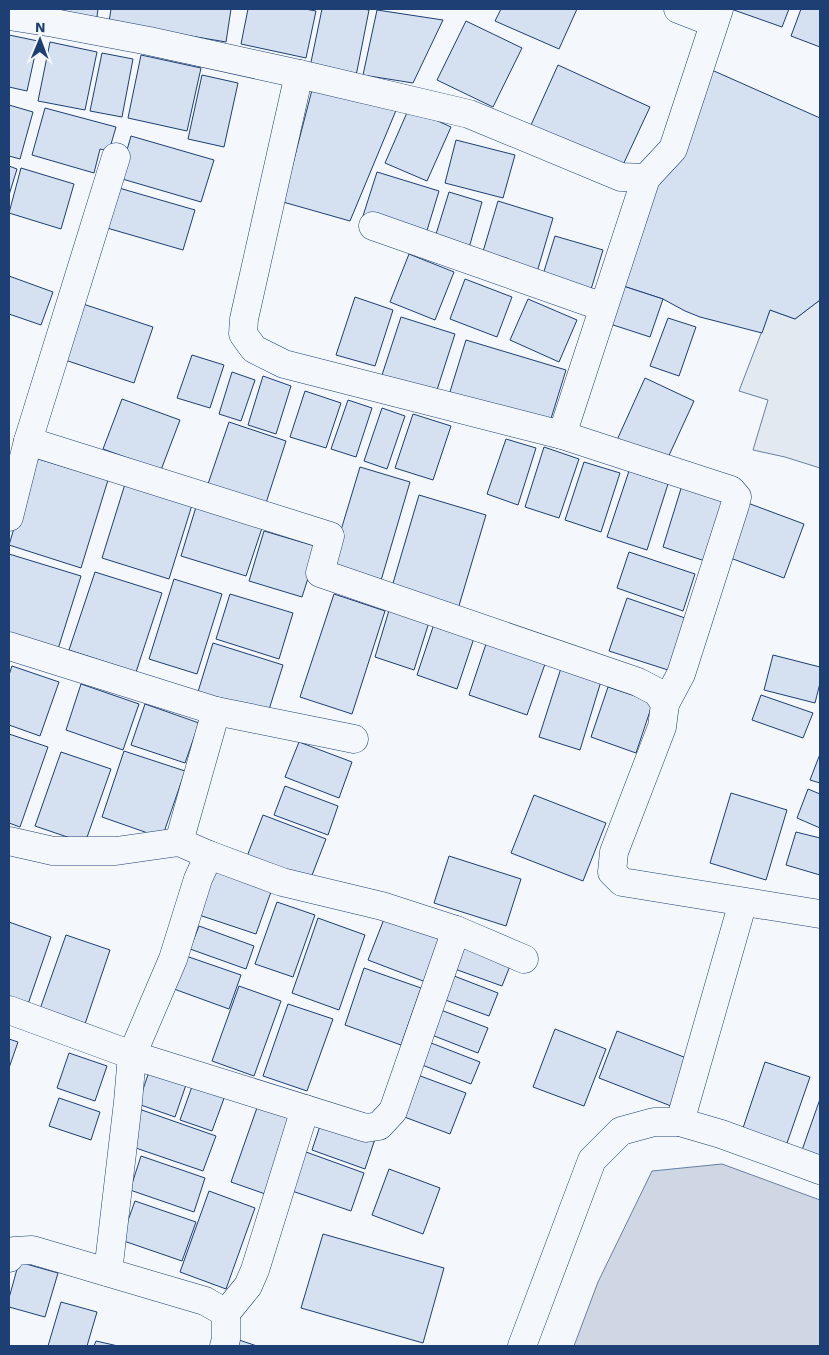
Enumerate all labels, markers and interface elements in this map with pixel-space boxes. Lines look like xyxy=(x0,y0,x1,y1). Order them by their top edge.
north arrow xyxy=(15,15,65,65)
text: N xyxy=(35,19,46,35)

